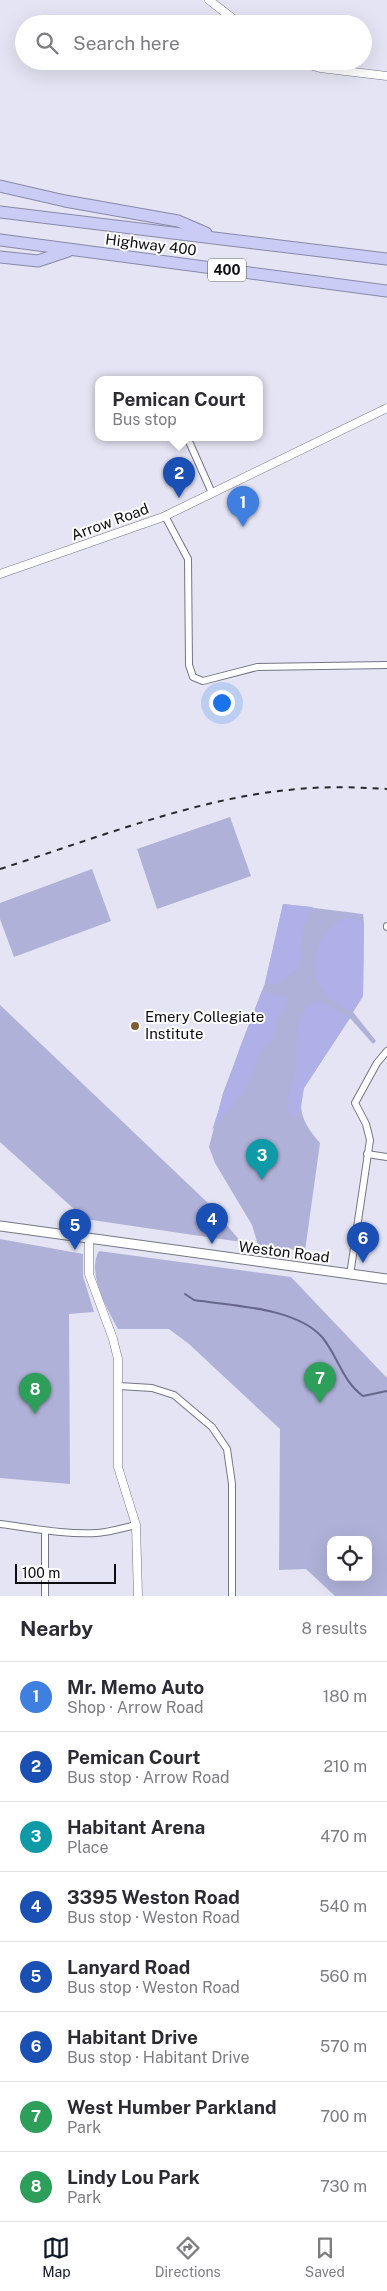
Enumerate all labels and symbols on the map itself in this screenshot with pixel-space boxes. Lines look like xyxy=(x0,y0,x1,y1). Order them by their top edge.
street label: Highway 400 xyxy=(104,230,198,259)
road number: 400 xyxy=(208,258,246,282)
pin: 2 xyxy=(163,457,195,498)
pin: 1 xyxy=(227,486,259,527)
street label: Arrow Road xyxy=(69,500,151,543)
your location xyxy=(209,690,235,716)
place label: Emery Collegiate Institute xyxy=(145,1008,264,1042)
marker: Emery Collegiate Institute xyxy=(129,1020,141,1032)
pin: 3 xyxy=(246,1139,278,1180)
pin: 4 xyxy=(196,1203,228,1244)
pin: 5 xyxy=(59,1209,91,1250)
pin: 6 xyxy=(347,1222,379,1263)
street label: Weston Road xyxy=(238,1237,330,1266)
pin: 7 xyxy=(304,1362,336,1403)
pin: 8 xyxy=(19,1373,51,1414)
scale bar xyxy=(15,1561,116,1584)

